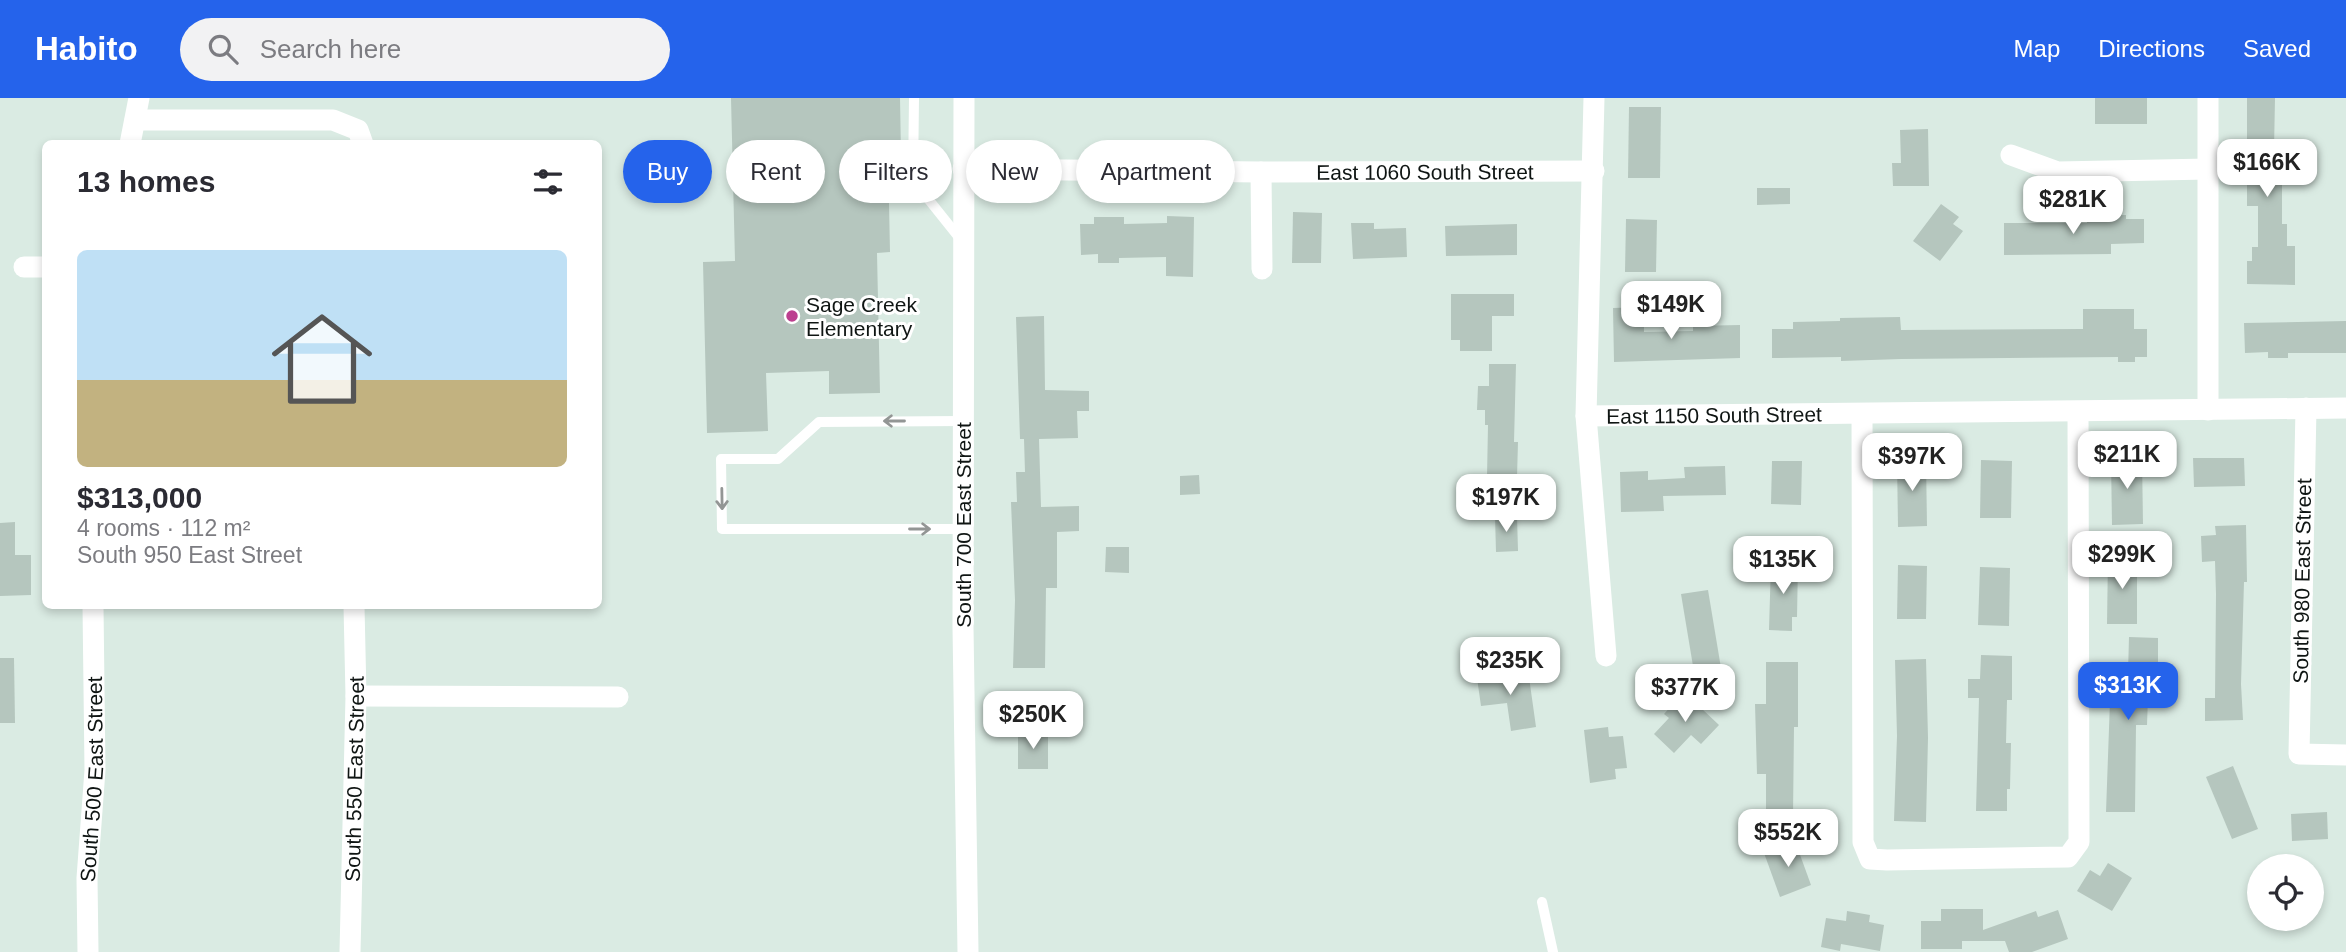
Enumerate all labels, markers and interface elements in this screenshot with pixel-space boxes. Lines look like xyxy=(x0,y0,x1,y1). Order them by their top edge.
search box xyxy=(180,18,670,81)
text: Habito xyxy=(35,30,138,67)
icon: search xyxy=(204,30,242,68)
text: Search here xyxy=(260,34,401,64)
text: Map xyxy=(2014,35,2060,62)
text: Directions xyxy=(2098,35,2205,62)
text: Saved xyxy=(2243,35,2311,62)
chip: Buy xyxy=(623,140,712,203)
chip: Rent xyxy=(726,140,825,203)
chip: Filters xyxy=(839,140,952,203)
chip: New xyxy=(966,140,1062,203)
chip: Apartment xyxy=(1076,140,1235,203)
pin: $166K xyxy=(2218,140,2316,199)
text: $166K xyxy=(2233,149,2301,175)
street label: East 1060 South Street xyxy=(1316,160,1534,183)
icon: filters xyxy=(529,163,567,201)
text: 13 homes xyxy=(77,165,215,198)
pin: $281K xyxy=(2024,176,2122,236)
text: $281K xyxy=(2039,186,2107,212)
pin: $149K xyxy=(1622,282,1720,341)
text: $149K xyxy=(1637,291,1705,317)
place label: Sage Creek Elementary xyxy=(806,293,917,340)
icon: home xyxy=(259,296,385,422)
marker: Sage Creek Elementary xyxy=(784,308,800,324)
street label: East 1150 South Street xyxy=(1606,402,1822,427)
one-way arrow xyxy=(883,414,906,428)
street label: South 700 East Street xyxy=(952,422,975,628)
pin: $211K xyxy=(2078,432,2176,491)
pin: $397K xyxy=(1863,434,1961,493)
text: $211K xyxy=(2094,441,2160,467)
text: $397K xyxy=(1878,443,1946,469)
pin: $197K xyxy=(1457,474,1555,534)
street label: South 980 East Street xyxy=(2289,478,2315,684)
text: $313,000 xyxy=(77,481,202,514)
text: $197K xyxy=(1472,484,1540,510)
one-way arrow xyxy=(715,487,729,510)
text: 4 rooms · 112 m² xyxy=(77,515,250,541)
one-way arrow xyxy=(908,522,931,536)
pin: $299K xyxy=(2073,532,2171,591)
pin: $135K xyxy=(1734,536,1832,596)
text: $299K xyxy=(2088,541,2156,567)
text: South 950 East Street xyxy=(77,542,302,568)
text: $135K xyxy=(1749,546,1817,572)
pin: $235K xyxy=(1461,638,1559,697)
text: $235K xyxy=(1476,647,1544,673)
pin: $313K xyxy=(2079,662,2177,722)
pin: $377K xyxy=(1636,664,1734,724)
text: $313K xyxy=(2094,672,2162,698)
text: $377K xyxy=(1651,674,1719,700)
street label: South 500 East Street xyxy=(75,676,107,883)
street label: South 550 East Street xyxy=(340,676,368,882)
pin: $250K xyxy=(984,692,1082,751)
text: $250K xyxy=(999,701,1067,727)
pin: $552K xyxy=(1739,810,1837,869)
text: $552K xyxy=(1754,819,1822,845)
map controls xyxy=(2247,854,2324,931)
button: locate xyxy=(2247,854,2324,931)

